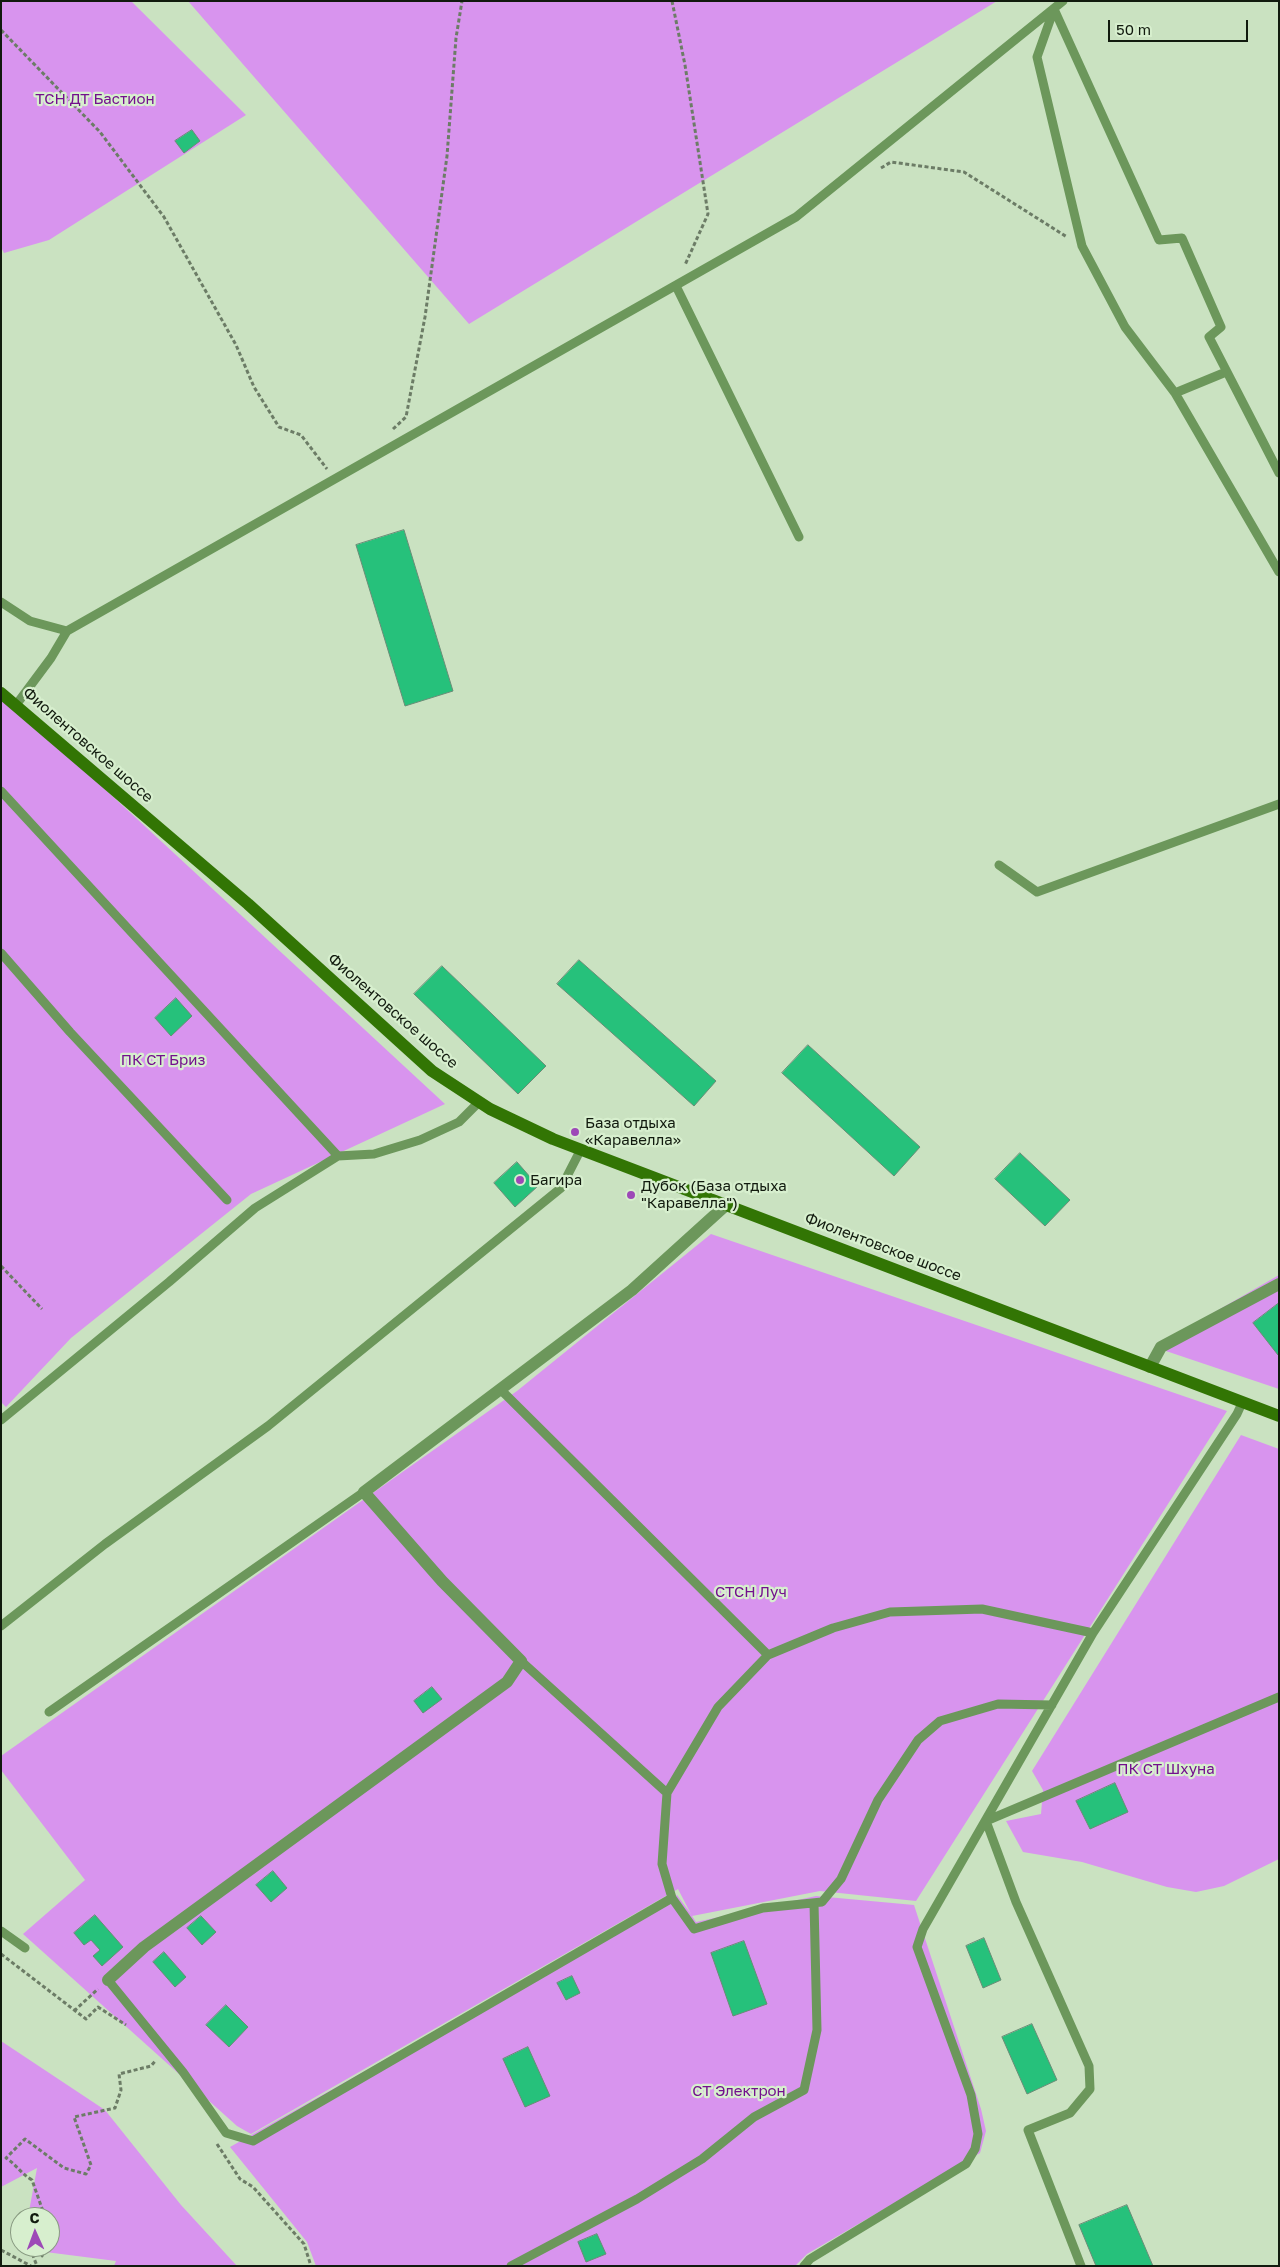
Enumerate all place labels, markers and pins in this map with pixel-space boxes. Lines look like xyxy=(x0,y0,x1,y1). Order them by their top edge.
place label: База отдыха «Каравелла» xyxy=(585,1114,681,1149)
marker: База отдыха «Каравелла» xyxy=(569,1126,581,1138)
place label: Багира xyxy=(530,1171,582,1189)
marker: Багира xyxy=(514,1174,526,1186)
place label: Дубок (База отдыха "Каравелла") xyxy=(641,1177,787,1212)
marker: Дубок (База отдыха "Каравелла") xyxy=(625,1189,637,1201)

